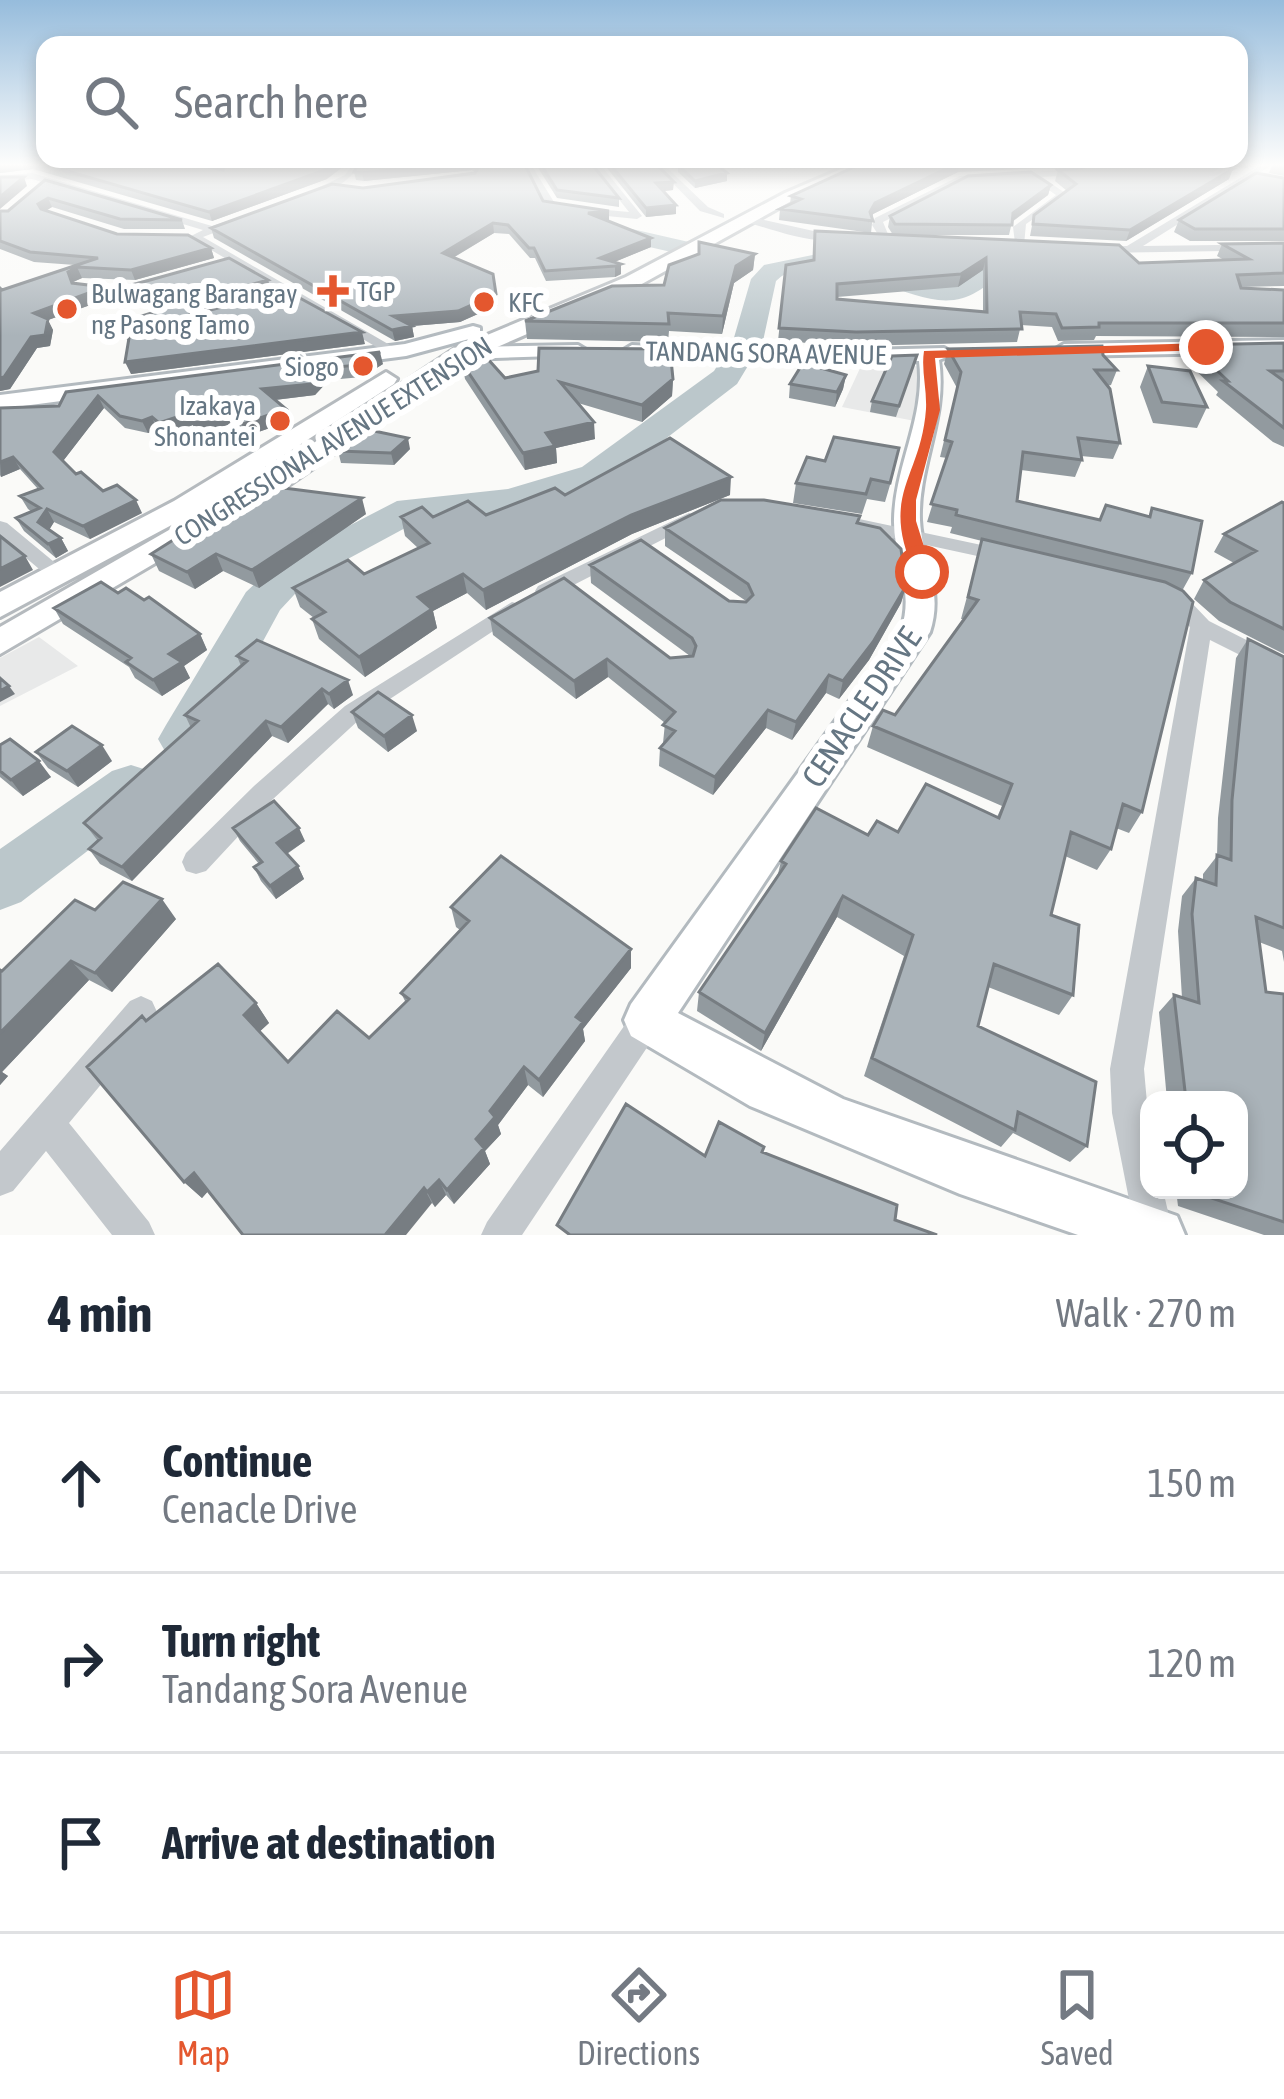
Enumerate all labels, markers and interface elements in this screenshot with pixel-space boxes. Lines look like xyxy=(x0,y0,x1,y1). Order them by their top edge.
search box xyxy=(36,36,1248,168)
icon: search xyxy=(78,69,144,135)
text: Search here xyxy=(174,76,368,128)
place label: TGP xyxy=(357,276,396,307)
place label: Bulwagang Barangay ng Pasong Tamo xyxy=(91,278,297,340)
marker: TGP xyxy=(320,278,346,304)
place label: KFC xyxy=(508,287,544,318)
marker: KFC xyxy=(471,289,497,315)
marker: Bulwagang Barangay ng Pasong Tamo xyxy=(54,296,80,322)
route end xyxy=(1179,320,1233,374)
street label: CONGRESSIONAL AVENUE EXTENSION xyxy=(168,330,498,552)
street label: TANDANG SORA AVENUE xyxy=(645,335,887,371)
place label: Siogo xyxy=(285,351,339,382)
marker: Siogo xyxy=(350,353,376,379)
place label: Izakaya Shonantei xyxy=(154,390,256,452)
marker: Izakaya Shonantei xyxy=(267,408,293,434)
route start xyxy=(895,545,949,599)
street label: CENACLE DRIVE xyxy=(794,620,928,794)
map controls xyxy=(1140,1091,1248,1199)
button: locate xyxy=(1140,1091,1248,1199)
text: 4 min xyxy=(48,1284,152,1343)
text: Walk · 270 m xyxy=(1056,1291,1236,1335)
text: Continue xyxy=(162,1435,313,1487)
icon: ahead xyxy=(48,1450,114,1516)
text: 150 m xyxy=(1148,1461,1236,1505)
text: Cenacle Drive xyxy=(162,1487,357,1531)
text: Turn right xyxy=(162,1615,320,1667)
icon: right xyxy=(48,1630,114,1696)
text: 120 m xyxy=(1148,1641,1236,1685)
text: Tandang Sora Avenue xyxy=(162,1667,468,1711)
icon: arrive xyxy=(48,1810,114,1876)
text: Arrive at destination xyxy=(162,1817,496,1869)
tab: Map xyxy=(170,1962,236,2072)
tab: Directions xyxy=(577,1962,700,2072)
tab: Saved xyxy=(1041,1962,1114,2072)

